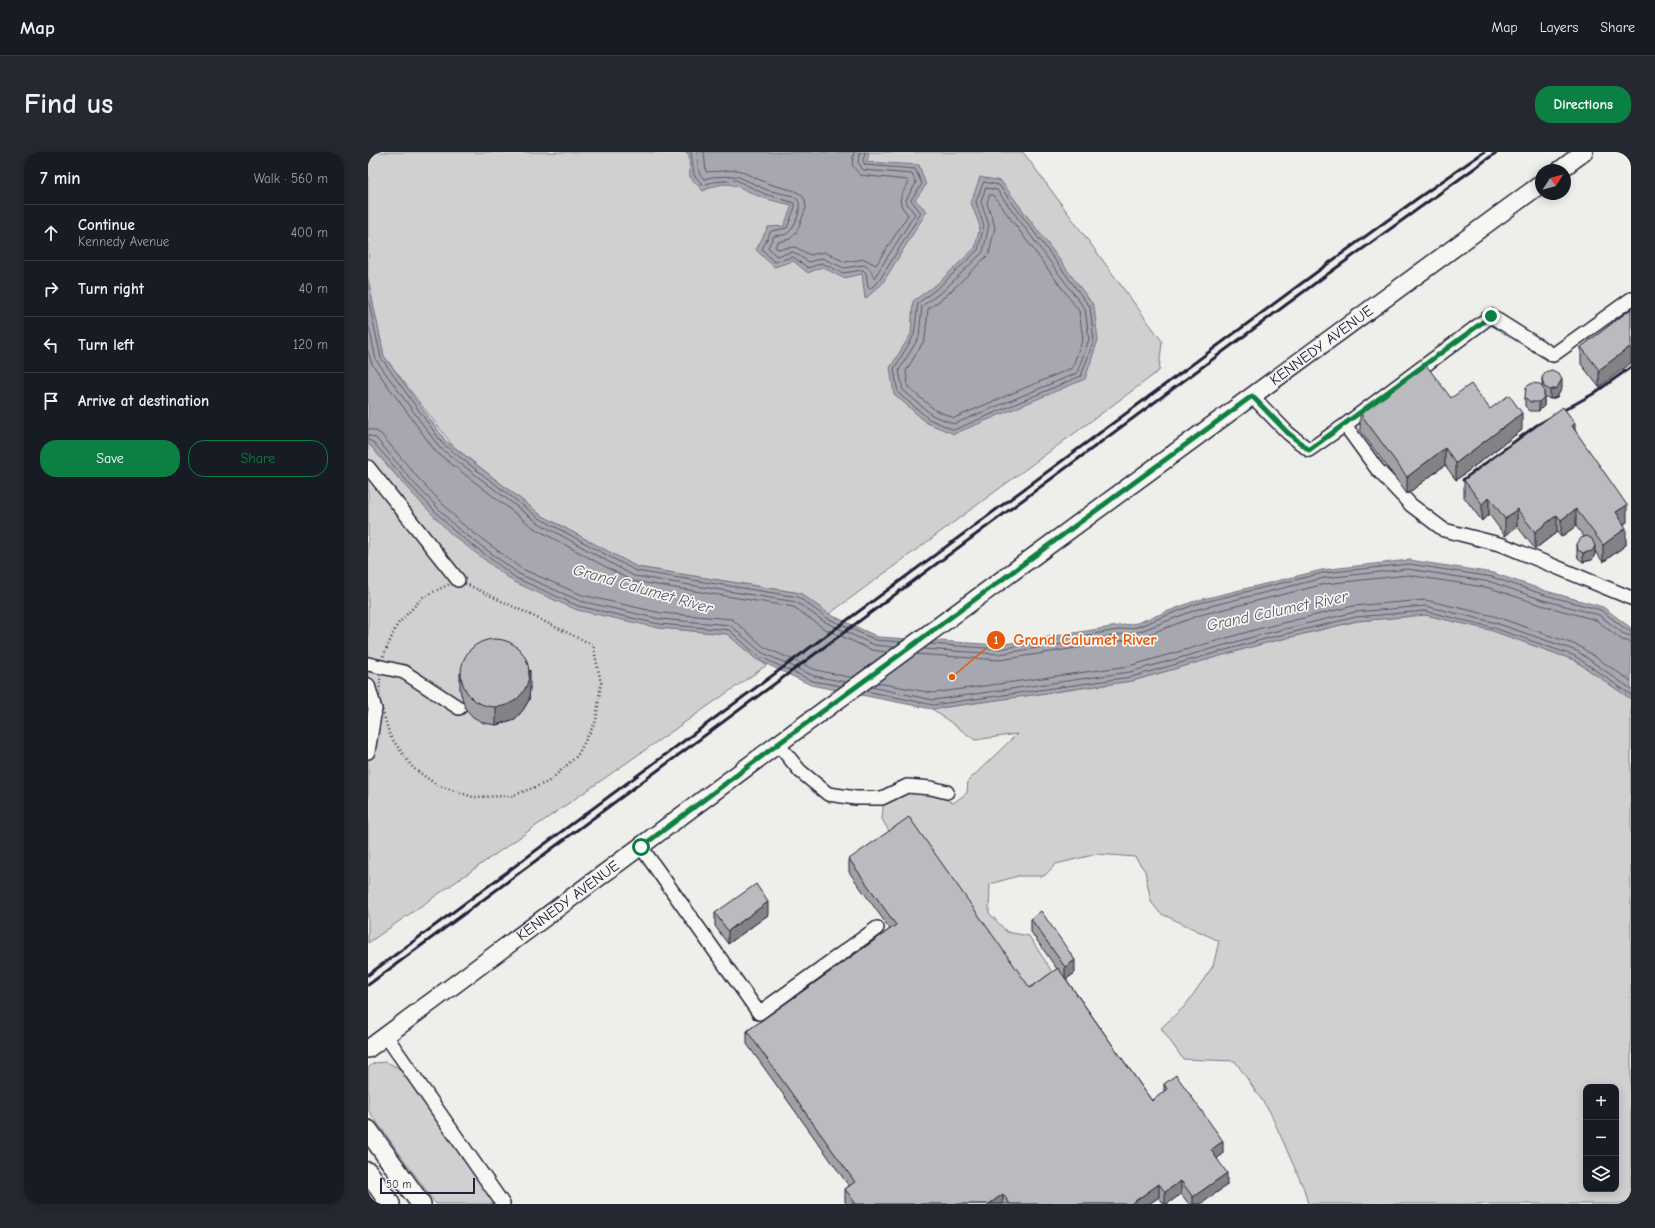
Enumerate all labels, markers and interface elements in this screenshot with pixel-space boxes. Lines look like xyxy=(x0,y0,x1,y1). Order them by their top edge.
text: Map xyxy=(20,17,55,39)
text: Map xyxy=(1491,19,1518,36)
text: Layers xyxy=(1540,19,1578,36)
text: Share xyxy=(1600,19,1635,36)
button: Directions xyxy=(1535,86,1631,123)
text: Find us xyxy=(24,88,113,120)
north arrow xyxy=(1535,164,1571,200)
text: 7 min xyxy=(40,169,81,188)
text: Walk · 560 m xyxy=(254,171,328,186)
text: Continue xyxy=(78,216,135,234)
icon: ahead xyxy=(40,222,62,244)
text: 400 m xyxy=(291,225,328,240)
text: Kennedy Avenue xyxy=(78,234,169,249)
icon: right xyxy=(40,278,62,300)
text: Turn right xyxy=(78,280,144,298)
text: 40 m xyxy=(299,281,328,296)
street label: KENNEDY AVENUE xyxy=(1266,301,1377,389)
route end xyxy=(1482,307,1500,325)
icon: left xyxy=(40,334,62,356)
text: Turn left xyxy=(78,336,134,354)
text: 120 m xyxy=(293,337,328,352)
icon: arrive xyxy=(40,390,62,412)
text: Arrive at destination xyxy=(78,392,209,410)
button: Save xyxy=(40,440,180,477)
button: Share xyxy=(188,440,328,477)
water label: Grand Calumet River xyxy=(571,560,715,618)
water label: Grand Calumet River xyxy=(1205,587,1350,635)
callout: Grand Calumet River xyxy=(986,626,1165,654)
text: Grand Calumet River xyxy=(1013,631,1157,649)
text: 1 xyxy=(994,633,999,647)
route start xyxy=(632,838,650,856)
street label: KENNEDY AVENUE xyxy=(513,856,623,944)
map controls xyxy=(1583,1084,1619,1192)
button: + xyxy=(1583,1084,1619,1120)
button: − xyxy=(1583,1120,1619,1156)
button: layers xyxy=(1583,1156,1619,1192)
scale bar xyxy=(380,1176,475,1195)
text: 50 m xyxy=(386,1178,411,1191)

